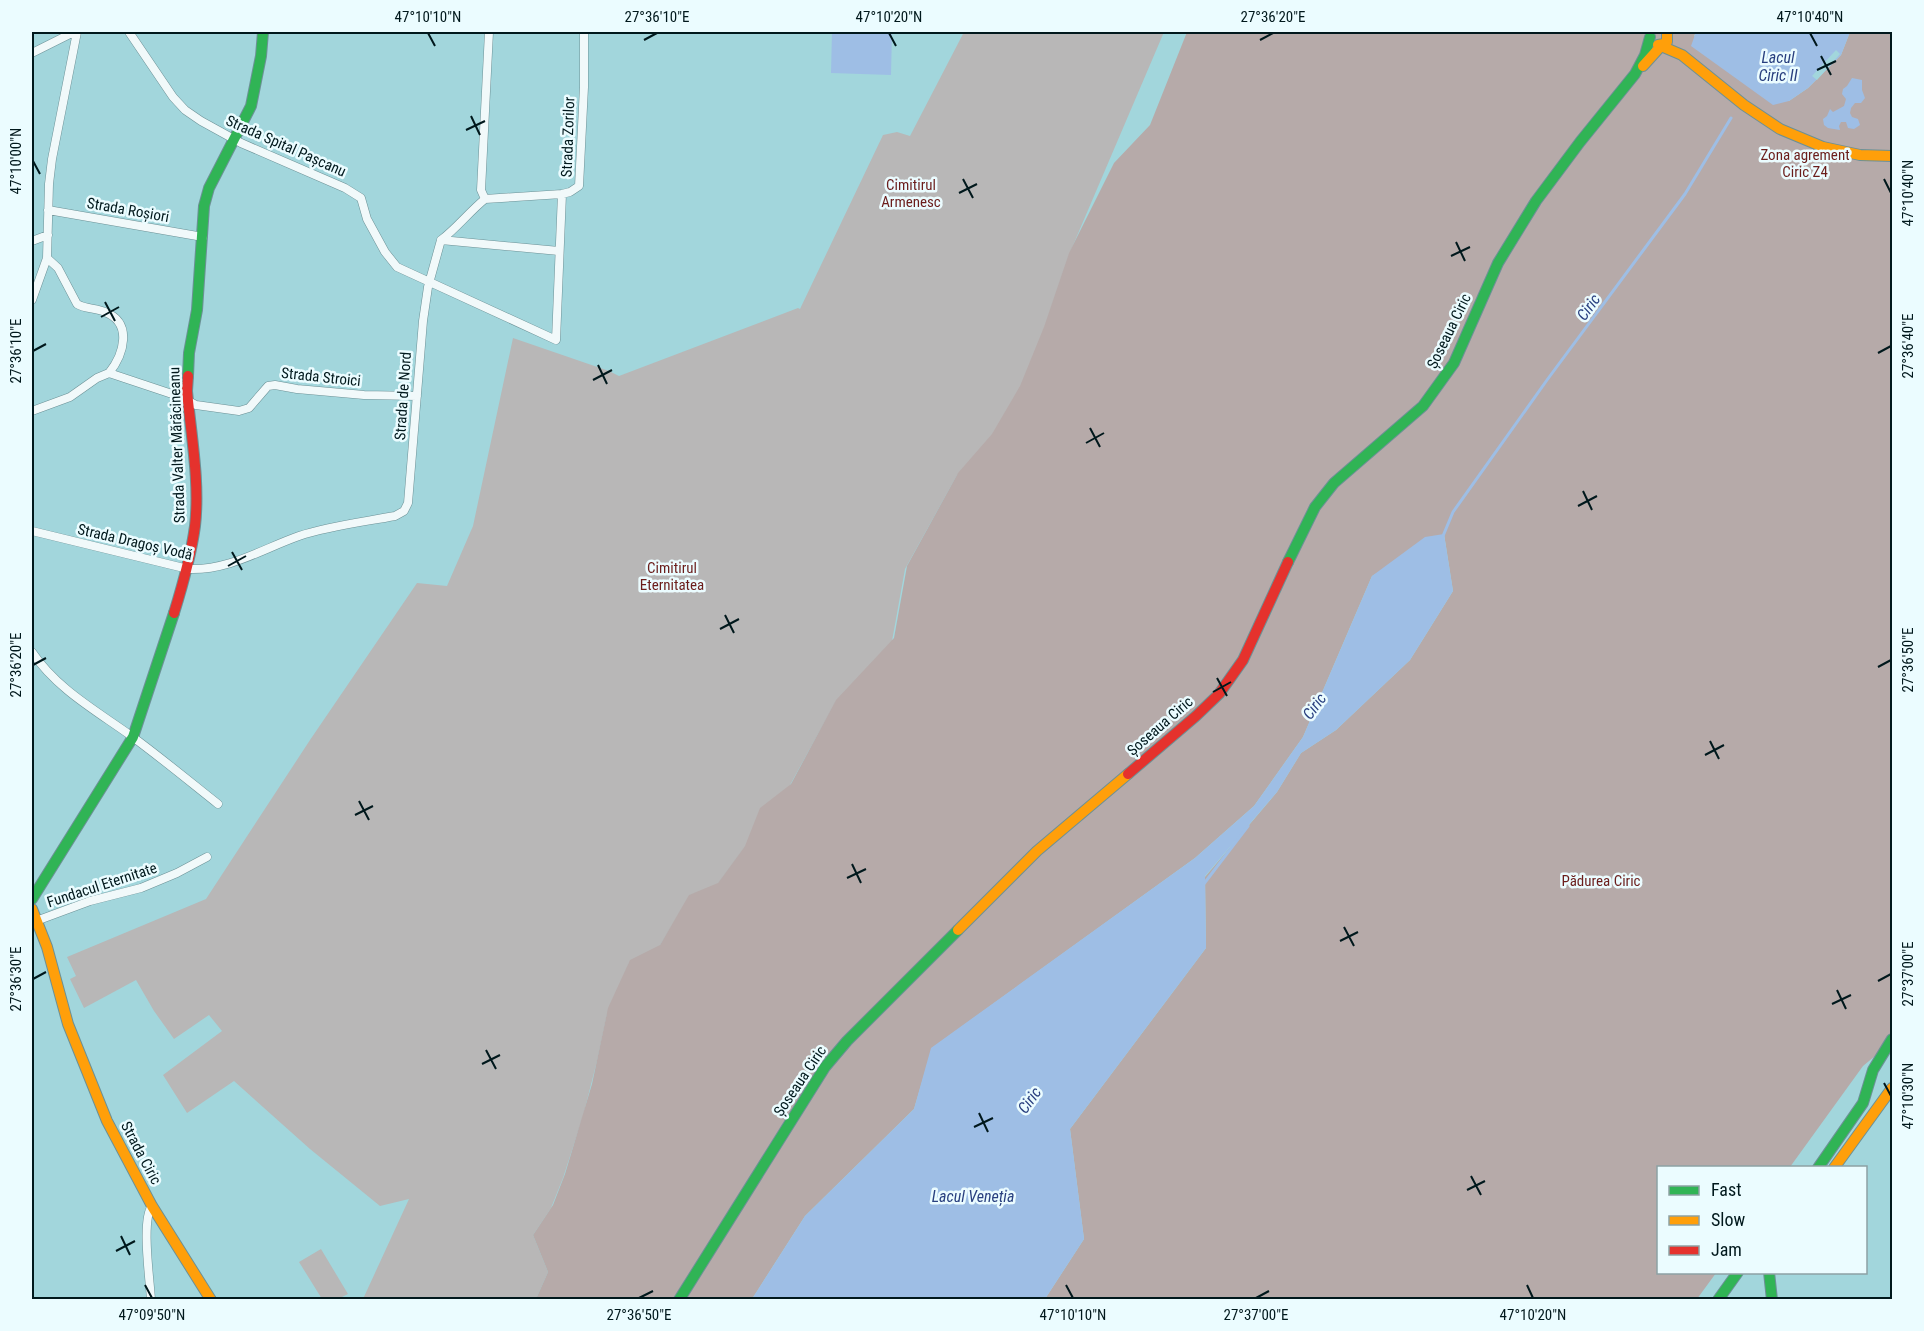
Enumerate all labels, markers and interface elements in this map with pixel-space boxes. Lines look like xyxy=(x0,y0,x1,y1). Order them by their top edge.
text: 47°10'10"N xyxy=(395,8,461,26)
text: 27°36'10"E xyxy=(625,8,689,26)
text: 47°10'20"N xyxy=(856,8,922,26)
text: 27°36'20"E xyxy=(1241,8,1305,26)
text: 47°10'40"N xyxy=(1777,8,1843,26)
water label: Lacul Ciric II xyxy=(1758,48,1798,85)
street label: Strada Zorilor xyxy=(558,96,578,178)
street label: Strada Spital Pașcanu xyxy=(223,111,349,181)
text: 47°10'00"N xyxy=(7,128,25,194)
park label: Zona agrement Ciric Z4 xyxy=(1760,146,1850,181)
text: 47°10'40"N xyxy=(1899,160,1917,226)
park label: Cimitirul Armenesc xyxy=(881,176,941,211)
street label: Strada Roșiori xyxy=(86,194,170,226)
water label: Ciric xyxy=(1573,290,1604,324)
street label: Șoseaua Ciric xyxy=(1423,291,1475,371)
text: 27°36'40"E xyxy=(1899,314,1917,378)
text: 27°36'10"E xyxy=(7,319,25,383)
street label: Strada de Nord xyxy=(391,351,415,441)
street label: Strada Stroici xyxy=(280,364,362,390)
street label: Strada Valter Mărăcineanu xyxy=(165,367,189,523)
street label: Strada Dragoș Vodă xyxy=(76,520,194,564)
park label: Cimitirul Eternitatea xyxy=(640,559,704,594)
text: 27°36'50"E xyxy=(1899,628,1917,692)
text: 27°36'20"E xyxy=(7,633,25,697)
water label: Ciric xyxy=(1298,689,1330,723)
street label: Șoseaua Ciric xyxy=(1123,693,1197,759)
street label: Fundacul Eternitate xyxy=(45,859,159,911)
park label: Pădurea Ciric xyxy=(1561,872,1641,890)
text: 27°37'00"E xyxy=(1899,942,1917,1006)
text: 27°36'30"E xyxy=(7,947,25,1011)
street label: Șoseaua Ciric xyxy=(770,1042,830,1120)
text: 47°10'30"N xyxy=(1899,1063,1917,1129)
water label: Ciric xyxy=(1014,1083,1045,1117)
street label: Strada Ciric xyxy=(117,1118,165,1188)
legend xyxy=(1657,1166,1867,1274)
text: Fast xyxy=(1711,1179,1742,1200)
water label: Lacul Veneția xyxy=(932,1187,1014,1207)
text: Slow xyxy=(1711,1209,1746,1230)
text: Jam xyxy=(1711,1239,1742,1260)
text: 47°09'50"N xyxy=(119,1306,185,1324)
text: 27°36'50"E xyxy=(607,1306,671,1324)
text: 47°10'10"N xyxy=(1040,1306,1106,1324)
text: 27°37'00"E xyxy=(1224,1306,1288,1324)
text: 47°10'20"N xyxy=(1500,1306,1566,1324)

